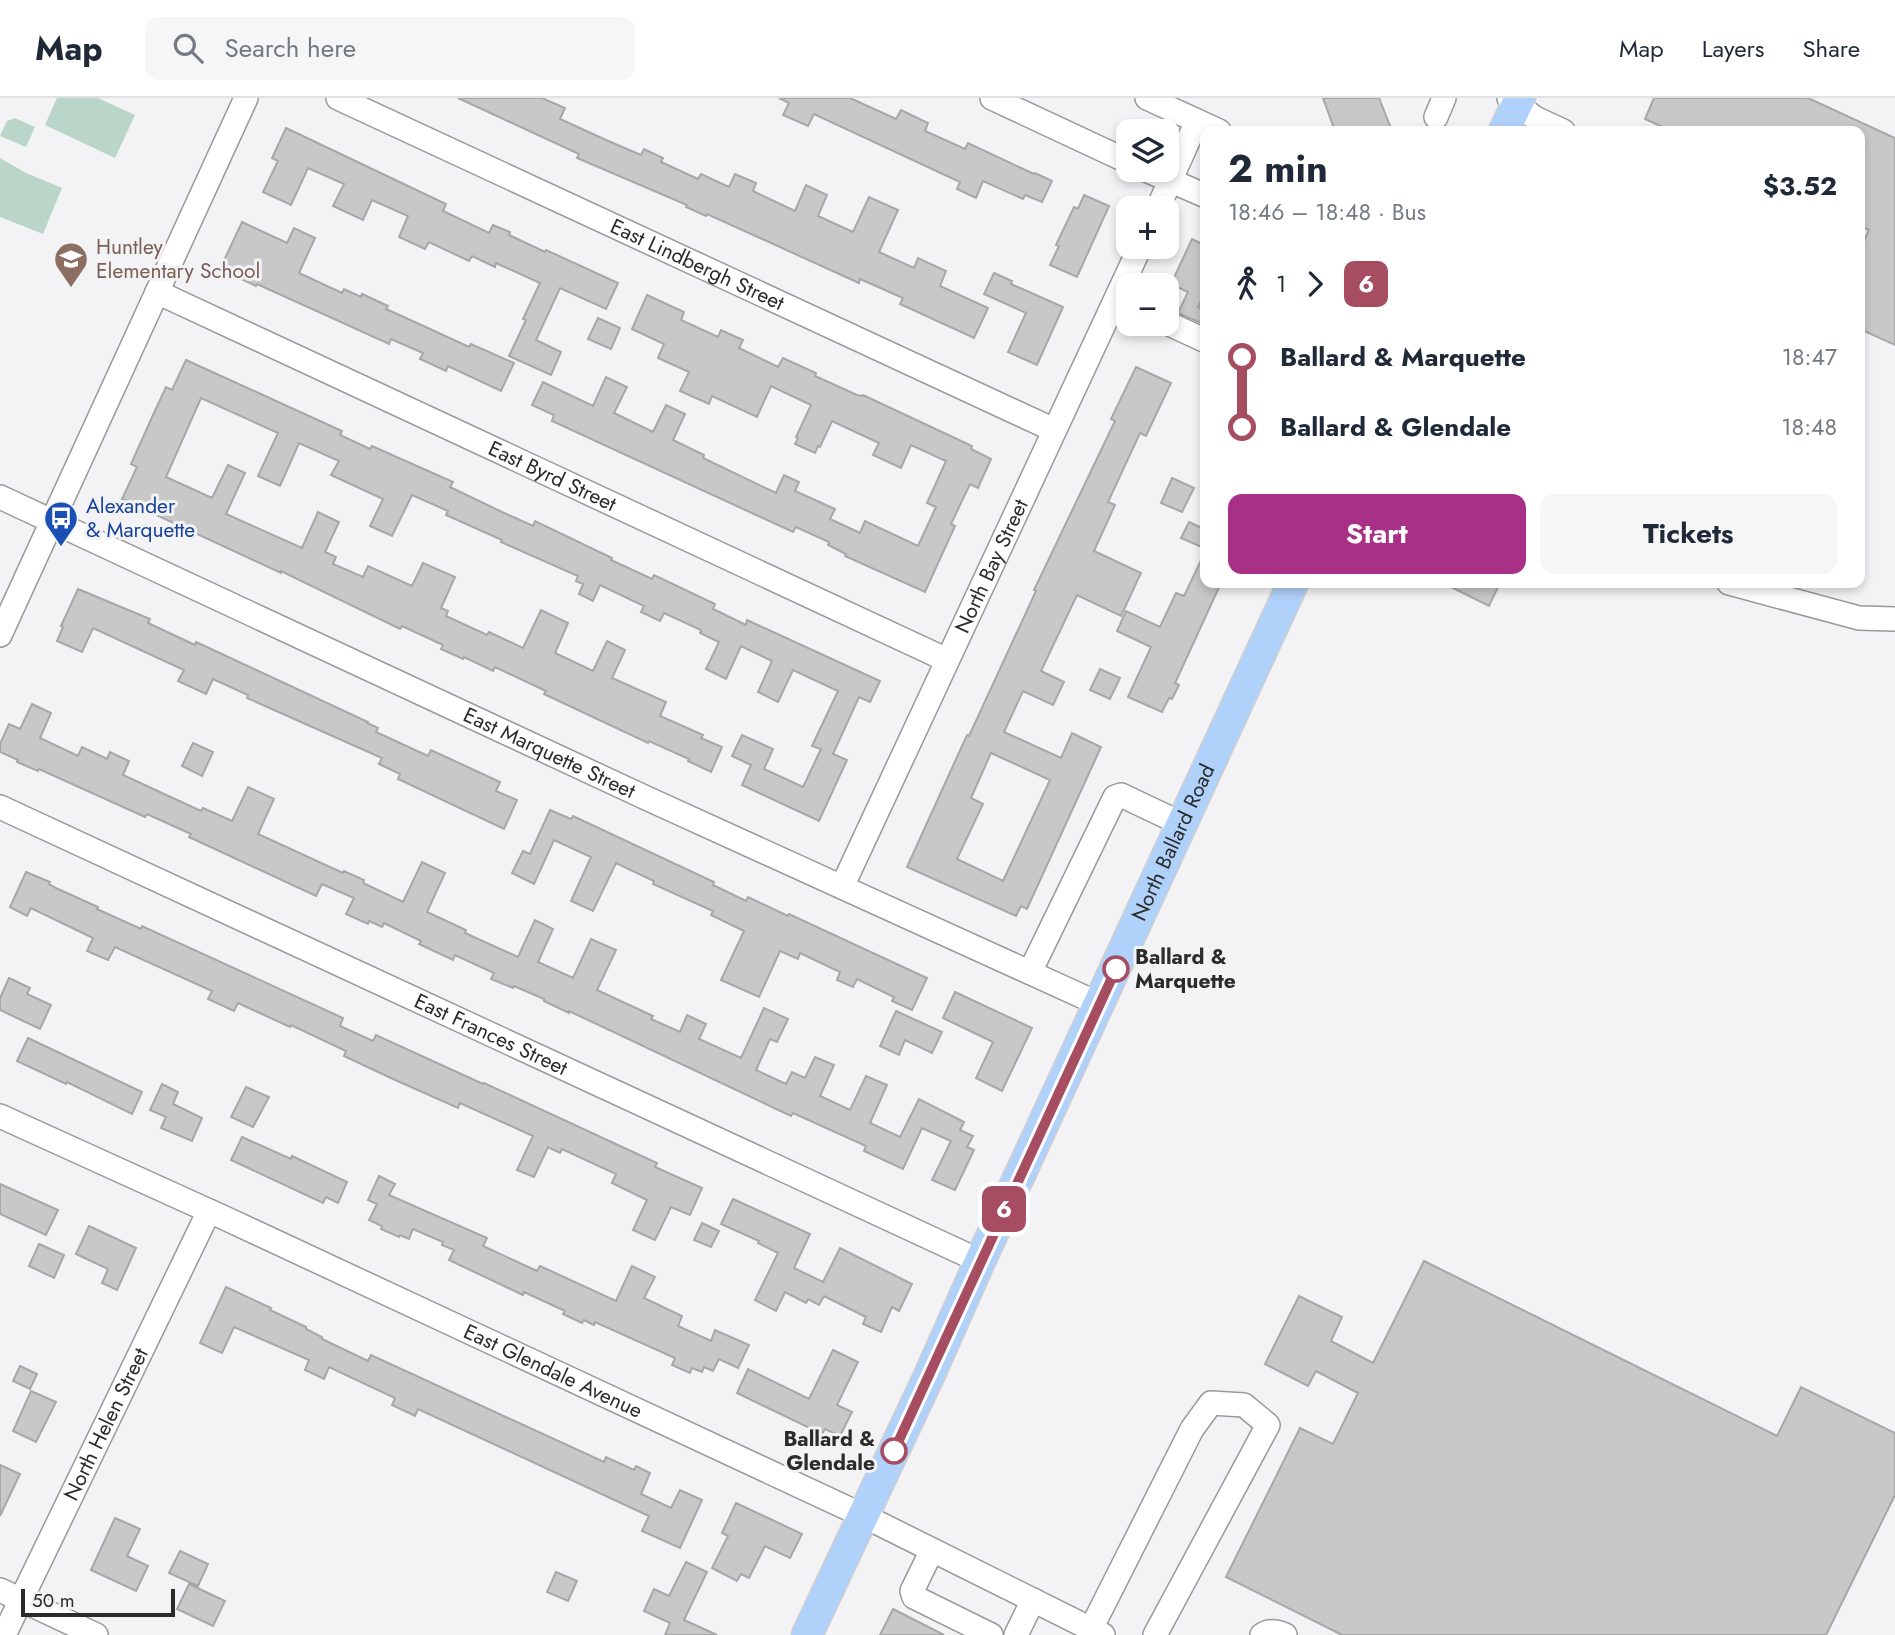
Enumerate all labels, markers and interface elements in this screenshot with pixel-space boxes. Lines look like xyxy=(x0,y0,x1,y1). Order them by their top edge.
search box xyxy=(145,17,635,80)
text: Map xyxy=(35,25,103,72)
icon: search xyxy=(169,29,207,67)
text: Search here xyxy=(225,29,356,67)
text: Map xyxy=(1619,31,1664,66)
text: Layers xyxy=(1702,31,1764,66)
text: Share xyxy=(1802,31,1860,66)
map controls xyxy=(1116,119,1179,336)
button: layers xyxy=(1116,119,1179,182)
text: 2 min xyxy=(1228,141,1328,196)
text: $3.52 xyxy=(1763,167,1837,205)
text: 18:46 – 18:48 · Bus xyxy=(1228,195,1426,229)
button: + xyxy=(1116,196,1179,259)
street label: East Lindbergh Street xyxy=(605,211,789,318)
place label: Huntley Elementary School xyxy=(96,232,260,286)
school or university icon: Huntley Elementary School xyxy=(52,240,90,289)
icon: walk xyxy=(1228,265,1266,303)
icon: forward xyxy=(1296,265,1334,303)
text: 6 xyxy=(1358,266,1374,301)
text: 1 xyxy=(1276,267,1286,301)
button: − xyxy=(1116,273,1179,336)
text: Ballard & Marquette xyxy=(1280,338,1526,376)
text: 18:47 xyxy=(1782,340,1837,374)
text: Ballard & Glendale xyxy=(1280,408,1511,446)
text: 18:48 xyxy=(1781,410,1837,444)
street label: East Byrd Street xyxy=(483,433,621,519)
place label: Alexander & Marquette xyxy=(86,491,195,545)
street label: North Bay Street xyxy=(947,494,1036,638)
button: Start xyxy=(1228,494,1526,574)
button: Tickets xyxy=(1540,494,1837,574)
bus stop icon: Alexander & Marquette xyxy=(42,499,80,548)
street label: East Marquette Street xyxy=(458,700,640,806)
street label: North Ballard Road xyxy=(1124,759,1222,926)
place label: Ballard & Marquette xyxy=(1135,942,1236,996)
marker: Ballard & Marquette xyxy=(1103,956,1129,982)
street label: East Frances Street xyxy=(409,986,572,1083)
line badge: 6 xyxy=(981,1186,1027,1232)
text: 6 xyxy=(996,1191,1012,1226)
street label: East Glendale Avenue xyxy=(459,1316,647,1426)
street label: North Helen Street xyxy=(56,1343,156,1506)
place label: Ballard & Glendale xyxy=(783,1424,875,1478)
marker: Ballard & Glendale xyxy=(881,1438,907,1464)
scale bar xyxy=(21,1586,175,1618)
text: 50 m xyxy=(32,1587,75,1614)

